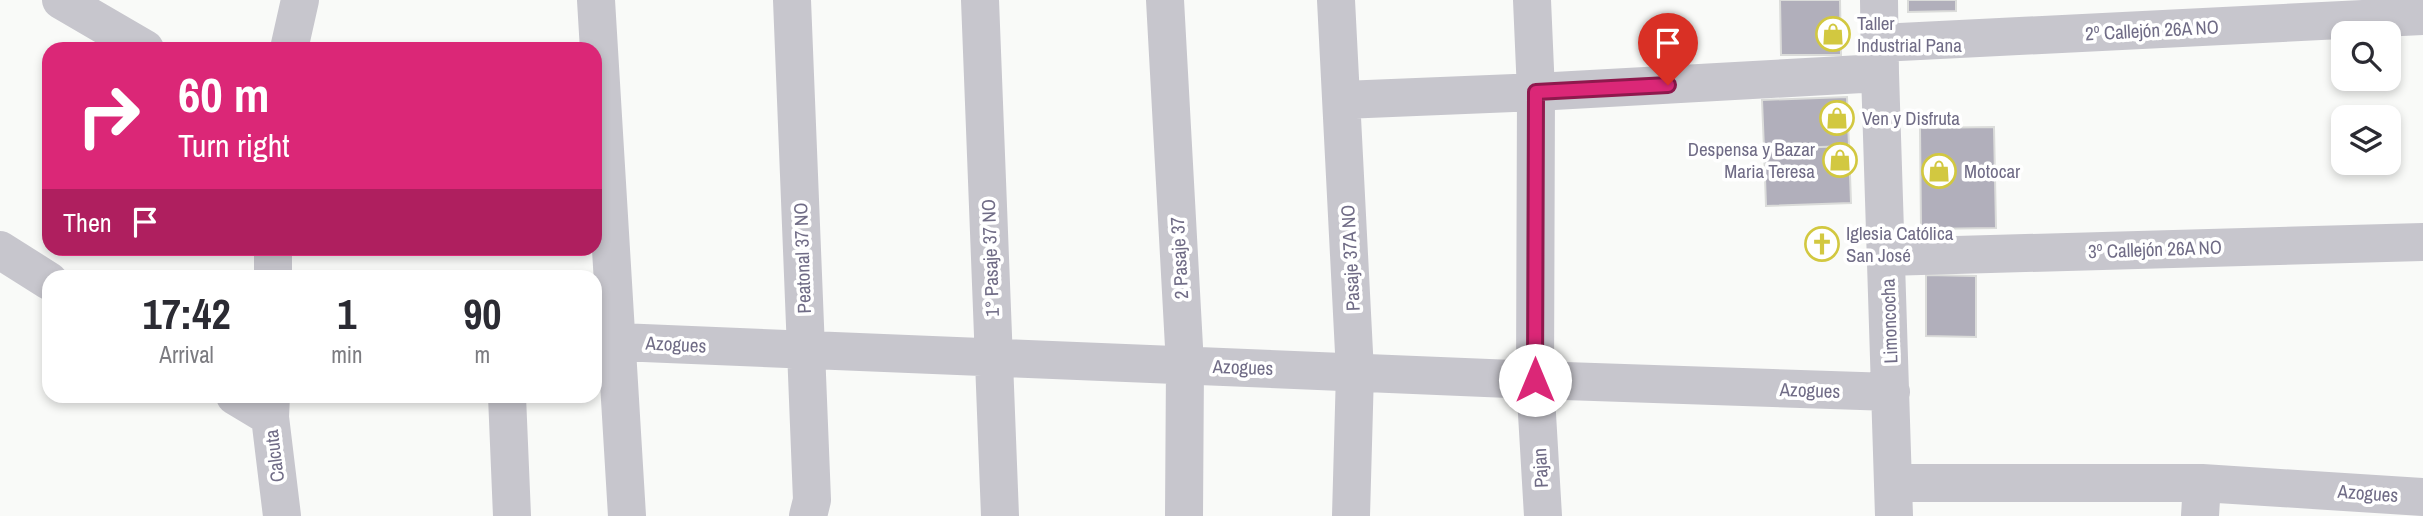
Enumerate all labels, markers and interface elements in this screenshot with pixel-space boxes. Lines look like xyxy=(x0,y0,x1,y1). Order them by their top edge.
place label: Taller Industrial Pana xyxy=(1857,10,1962,58)
pin xyxy=(1638,13,1698,85)
street label: 2º Callejón 26A NO xyxy=(2084,14,2220,46)
shop icon: Taller Industrial Pana xyxy=(1814,15,1852,53)
map controls xyxy=(2331,21,2401,175)
button: search xyxy=(2331,21,2401,91)
icon: arrive xyxy=(1649,24,1687,62)
text: 60 m xyxy=(178,61,270,127)
icon: right xyxy=(63,70,154,161)
shop icon: Ven y Disfruta xyxy=(1818,99,1856,137)
place label: Ven y Disfruta xyxy=(1862,105,1960,131)
button: layers xyxy=(2331,105,2401,175)
text: Turn right xyxy=(178,124,290,167)
place label: Despensa y Bazar Maria Teresa xyxy=(1688,136,1816,184)
shop icon: Despensa y Bazar Maria Teresa xyxy=(1821,141,1859,179)
shop icon: Motocar xyxy=(1920,152,1958,190)
place label: Motocar xyxy=(1964,158,2021,184)
street label: 1° Pasaje 37 NO xyxy=(975,199,1005,317)
street label: Peatonal 37 NO xyxy=(787,202,817,314)
icon: arrive xyxy=(126,203,164,241)
street label: Pasaje 37A NO xyxy=(1334,204,1366,312)
text: Then xyxy=(63,205,112,240)
street label: 2 Pasaje 37 xyxy=(1164,216,1194,300)
place label: Iglesia Católica San José xyxy=(1846,220,1954,268)
church icon: Iglesia Católica San José xyxy=(1803,225,1841,263)
street label: 3º Callejón 26A NO xyxy=(2088,234,2222,264)
street label: Limoncocha xyxy=(1875,278,1903,364)
text: 17:42 xyxy=(143,286,231,342)
text: 1 xyxy=(337,286,356,342)
text: 90 xyxy=(463,286,501,342)
street label: Azogues xyxy=(644,329,707,359)
text: Arrival xyxy=(159,339,214,370)
text: min xyxy=(331,339,363,370)
text: m xyxy=(474,339,490,370)
position arrow xyxy=(1498,343,1572,417)
street label: Azogues xyxy=(1211,353,1274,381)
street label: Azogues xyxy=(1778,376,1841,404)
street label: Calcuta xyxy=(258,428,290,484)
street label: Pajan xyxy=(1526,447,1554,489)
street label: Azogues xyxy=(2336,478,2399,508)

